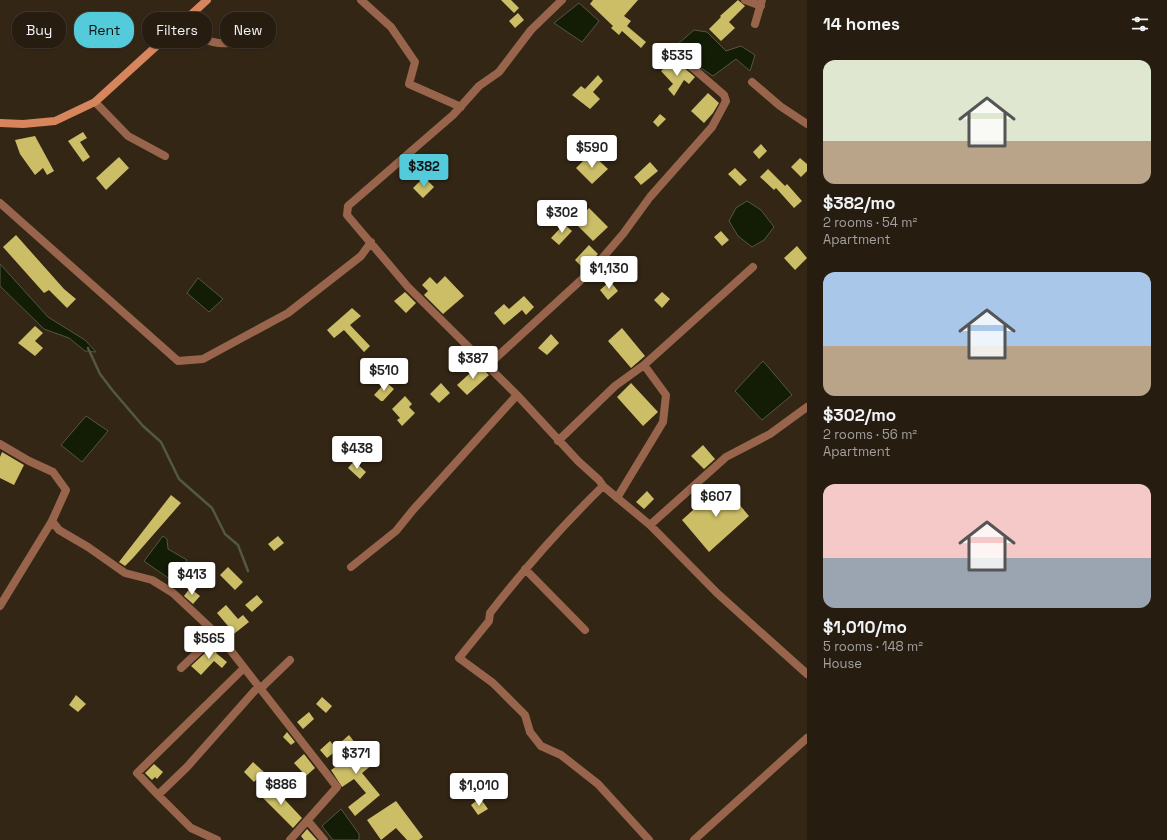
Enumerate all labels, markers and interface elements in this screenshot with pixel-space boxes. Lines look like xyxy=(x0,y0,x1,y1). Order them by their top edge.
chip: Buy xyxy=(12,12,66,48)
chip: Rent xyxy=(74,12,134,48)
chip: Filters xyxy=(142,12,212,48)
chip: New xyxy=(220,12,276,48)
text: 14 homes xyxy=(823,13,900,35)
icon: filters xyxy=(1129,13,1151,35)
pin: $535 xyxy=(653,43,701,77)
text: $535 xyxy=(661,47,693,64)
icon: home xyxy=(951,86,1023,158)
pin: $590 xyxy=(568,135,616,169)
text: $590 xyxy=(576,139,608,156)
pin: $382 xyxy=(400,154,448,188)
text: $382 xyxy=(408,158,440,175)
text: $382/mo xyxy=(823,192,895,214)
pin: $302 xyxy=(538,200,586,234)
text: $302 xyxy=(546,204,578,221)
text: 2 rooms · 54 m² xyxy=(823,214,917,231)
text: Apartment xyxy=(823,231,891,248)
pin: $1,130 xyxy=(576,256,642,290)
text: $1,130 xyxy=(589,260,629,277)
icon: home xyxy=(951,298,1023,370)
pin: $387 xyxy=(449,346,497,380)
text: $387 xyxy=(458,350,488,367)
pin: $510 xyxy=(360,358,408,392)
text: $510 xyxy=(369,362,399,379)
text: $302/mo xyxy=(823,404,896,426)
text: 2 rooms · 56 m² xyxy=(823,426,917,443)
pin: $438 xyxy=(333,436,381,470)
text: $438 xyxy=(341,440,373,457)
text: Apartment xyxy=(823,443,891,460)
pin: $607 xyxy=(692,484,740,518)
text: $607 xyxy=(700,488,732,505)
icon: home xyxy=(951,510,1023,582)
pin: $413 xyxy=(168,562,216,596)
text: $413 xyxy=(177,566,207,583)
text: $1,010/mo xyxy=(823,616,907,638)
pin: $565 xyxy=(185,626,233,660)
text: $565 xyxy=(193,630,225,647)
text: 5 rooms · 148 m² xyxy=(823,638,923,655)
text: House xyxy=(823,655,862,672)
pin: $371 xyxy=(332,741,380,775)
text: $371 xyxy=(342,745,370,762)
pin: $886 xyxy=(257,772,305,806)
pin: $1,010 xyxy=(446,773,512,807)
text: $886 xyxy=(265,776,297,793)
text: $1,010 xyxy=(459,777,499,794)

